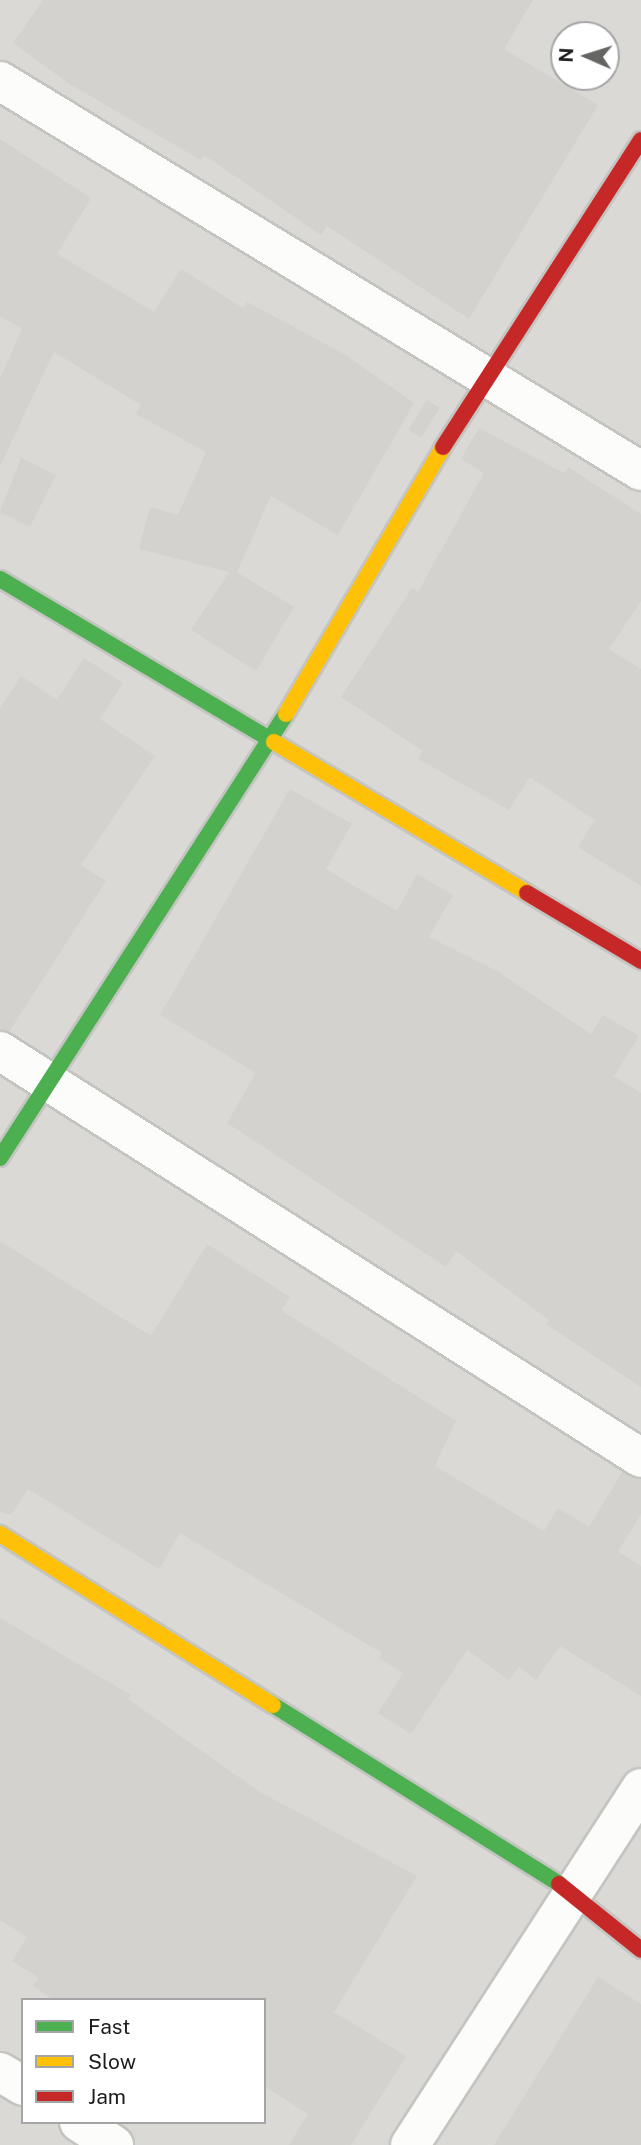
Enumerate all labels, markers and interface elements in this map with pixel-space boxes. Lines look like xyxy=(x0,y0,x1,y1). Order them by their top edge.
north arrow xyxy=(550,21,620,91)
text: N xyxy=(555,47,577,63)
legend xyxy=(21,1998,266,2124)
text: Fast xyxy=(88,2014,130,2039)
text: Slow xyxy=(88,2049,136,2074)
text: Jam xyxy=(88,2084,126,2109)

